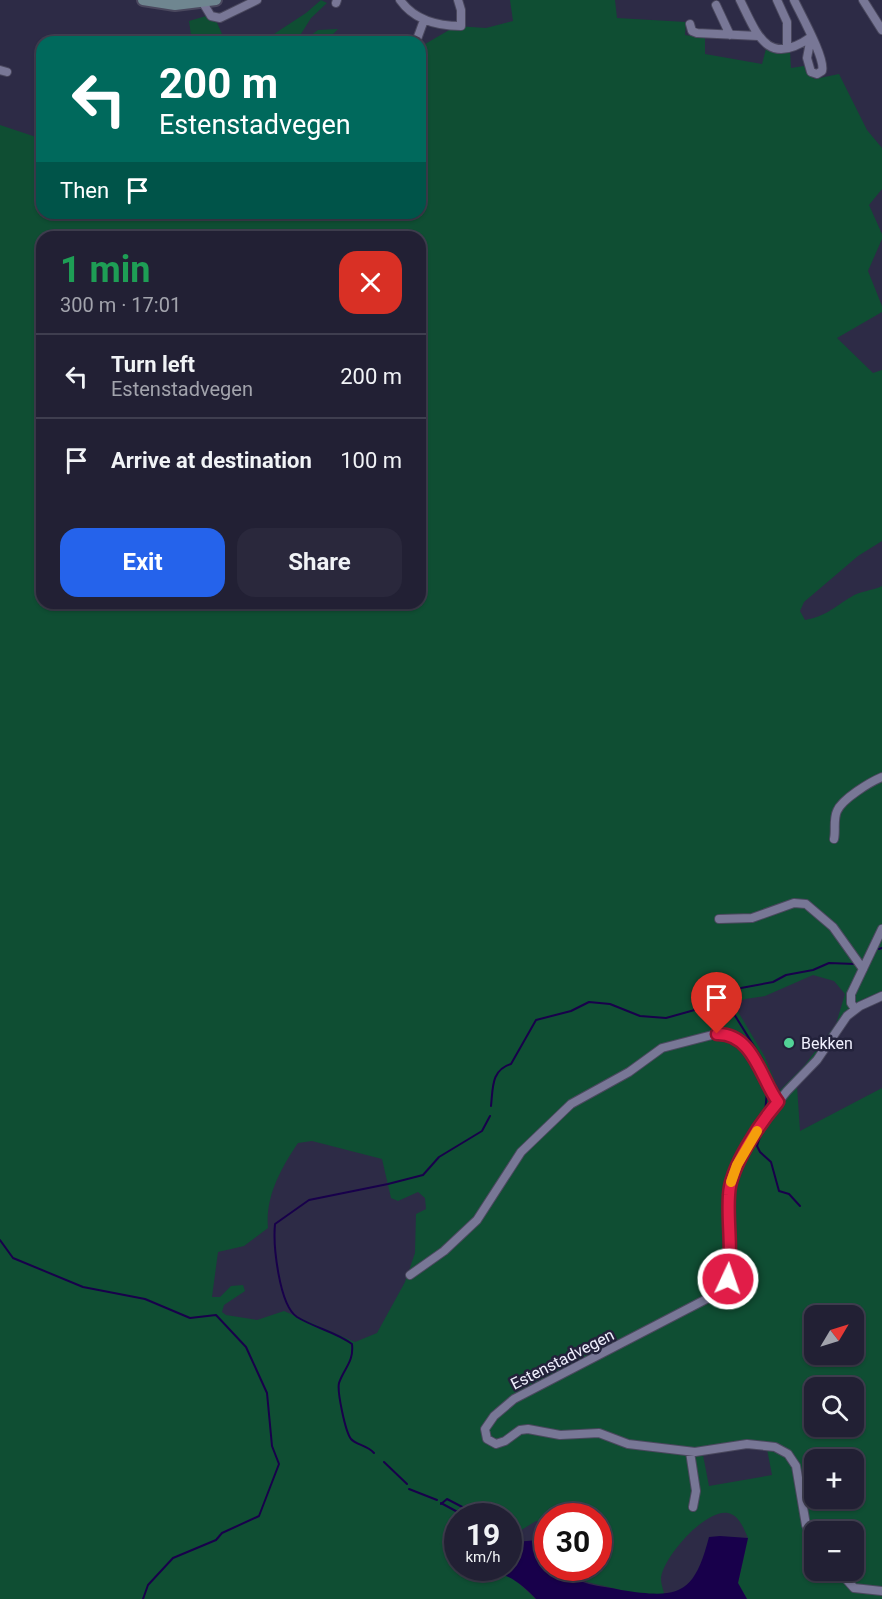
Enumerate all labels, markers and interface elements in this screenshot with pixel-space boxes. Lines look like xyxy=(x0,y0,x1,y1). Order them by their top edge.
text: 200 m xyxy=(159,59,278,108)
icon: left xyxy=(60,60,138,138)
text: Estenstadvegen xyxy=(159,109,351,141)
icon: arrive xyxy=(121,174,154,207)
text: Then xyxy=(60,178,109,203)
text: 1 min xyxy=(60,249,151,291)
button: close xyxy=(339,251,402,314)
text: 300 m · 17:01 xyxy=(60,293,181,317)
text: Turn left xyxy=(111,352,195,377)
icon: left xyxy=(60,360,93,393)
text: 200 m xyxy=(340,364,402,389)
text: Estenstadvegen xyxy=(111,377,253,401)
icon: arrive xyxy=(60,444,93,477)
text: Arrive at destination xyxy=(111,448,312,473)
text: 100 m xyxy=(340,448,402,473)
button: Exit xyxy=(60,528,225,597)
button: Share xyxy=(237,528,402,597)
pin xyxy=(691,972,742,1034)
icon: arrive xyxy=(700,981,733,1014)
place label: Bekken xyxy=(801,1034,853,1053)
marker: Bekken xyxy=(782,1036,796,1050)
position arrow xyxy=(696,1247,760,1311)
north arrow xyxy=(804,1305,864,1365)
map controls xyxy=(804,1305,864,1581)
street label: Estenstadvegen xyxy=(507,1325,617,1394)
button: search xyxy=(804,1377,864,1437)
button: + xyxy=(804,1449,864,1509)
speed limit sign: 30 xyxy=(534,1503,612,1581)
text: 19 xyxy=(466,1517,500,1552)
button: − xyxy=(804,1521,864,1581)
text: km/h xyxy=(465,1548,501,1566)

